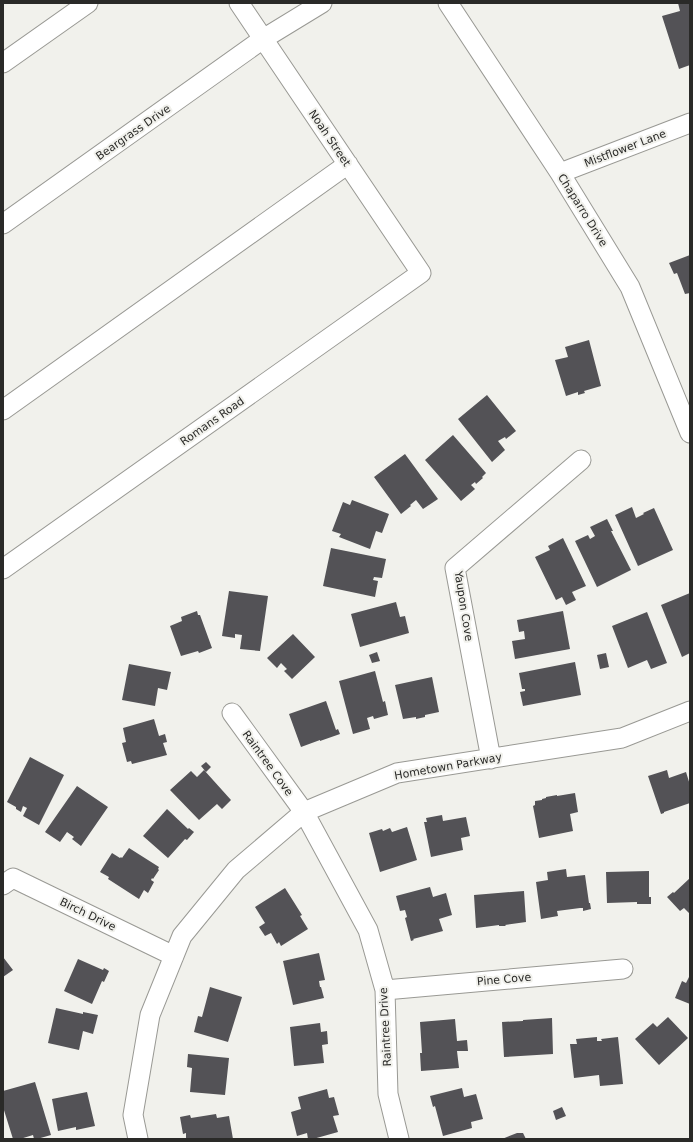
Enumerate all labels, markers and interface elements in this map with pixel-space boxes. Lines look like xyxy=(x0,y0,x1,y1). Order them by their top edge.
street label: Beargrass Drive xyxy=(94,102,173,163)
street label: Noah Street xyxy=(306,107,354,170)
street label: Mistflower Lane xyxy=(582,127,668,170)
street label: Chaparro Drive xyxy=(555,172,610,249)
street label: Romans Road xyxy=(178,395,247,448)
street label: Yaupon Cove xyxy=(451,569,475,642)
street label: Raintree Cove xyxy=(240,728,296,799)
street label: Hometown Parkway xyxy=(393,751,503,782)
street label: Birch Drive xyxy=(58,895,118,934)
street label: Pine Cove xyxy=(476,971,532,988)
street label: Raintree Drive xyxy=(377,987,394,1067)

